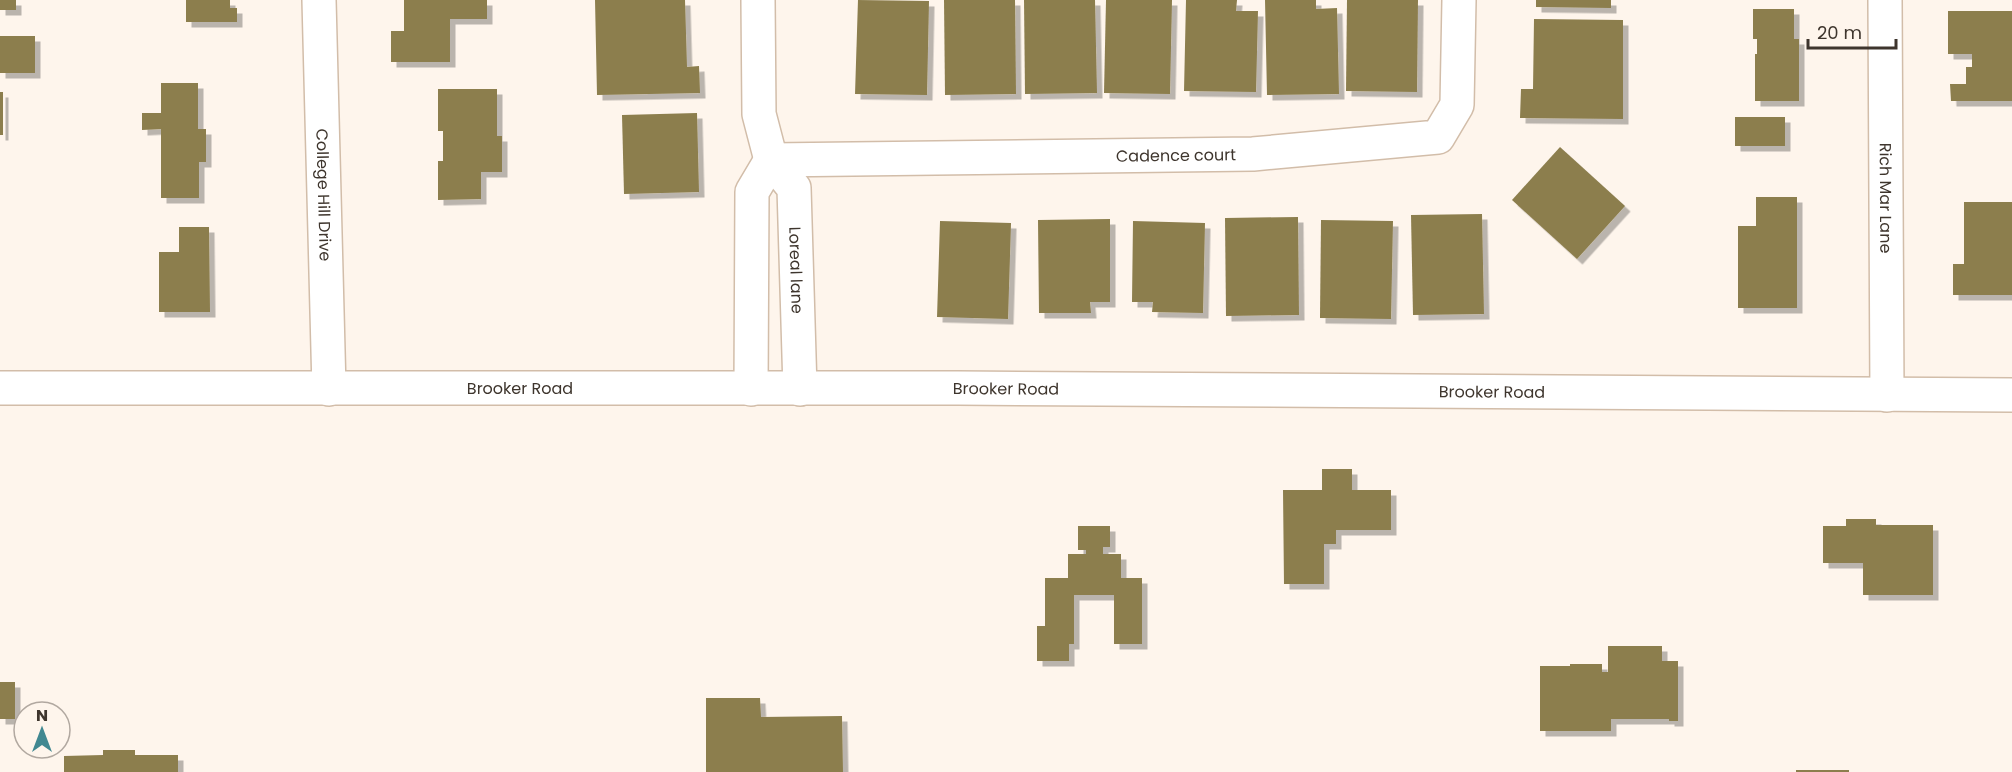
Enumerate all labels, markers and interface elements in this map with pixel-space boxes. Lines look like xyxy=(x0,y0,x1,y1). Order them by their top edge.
scale bar xyxy=(1808,12,1896,50)
text: 20 m xyxy=(1817,20,1862,45)
street label: College Hill Drive xyxy=(311,128,337,262)
street label: Cadence court xyxy=(1116,143,1236,167)
street label: Rich Mar Lane xyxy=(1874,143,1898,253)
street label: Loreal lane xyxy=(784,226,809,314)
street label: Brooker Road xyxy=(467,377,573,400)
street label: Brooker Road xyxy=(953,377,1059,400)
street label: Brooker Road xyxy=(1439,380,1545,403)
north arrow xyxy=(12,700,72,760)
text: N xyxy=(36,704,48,727)

